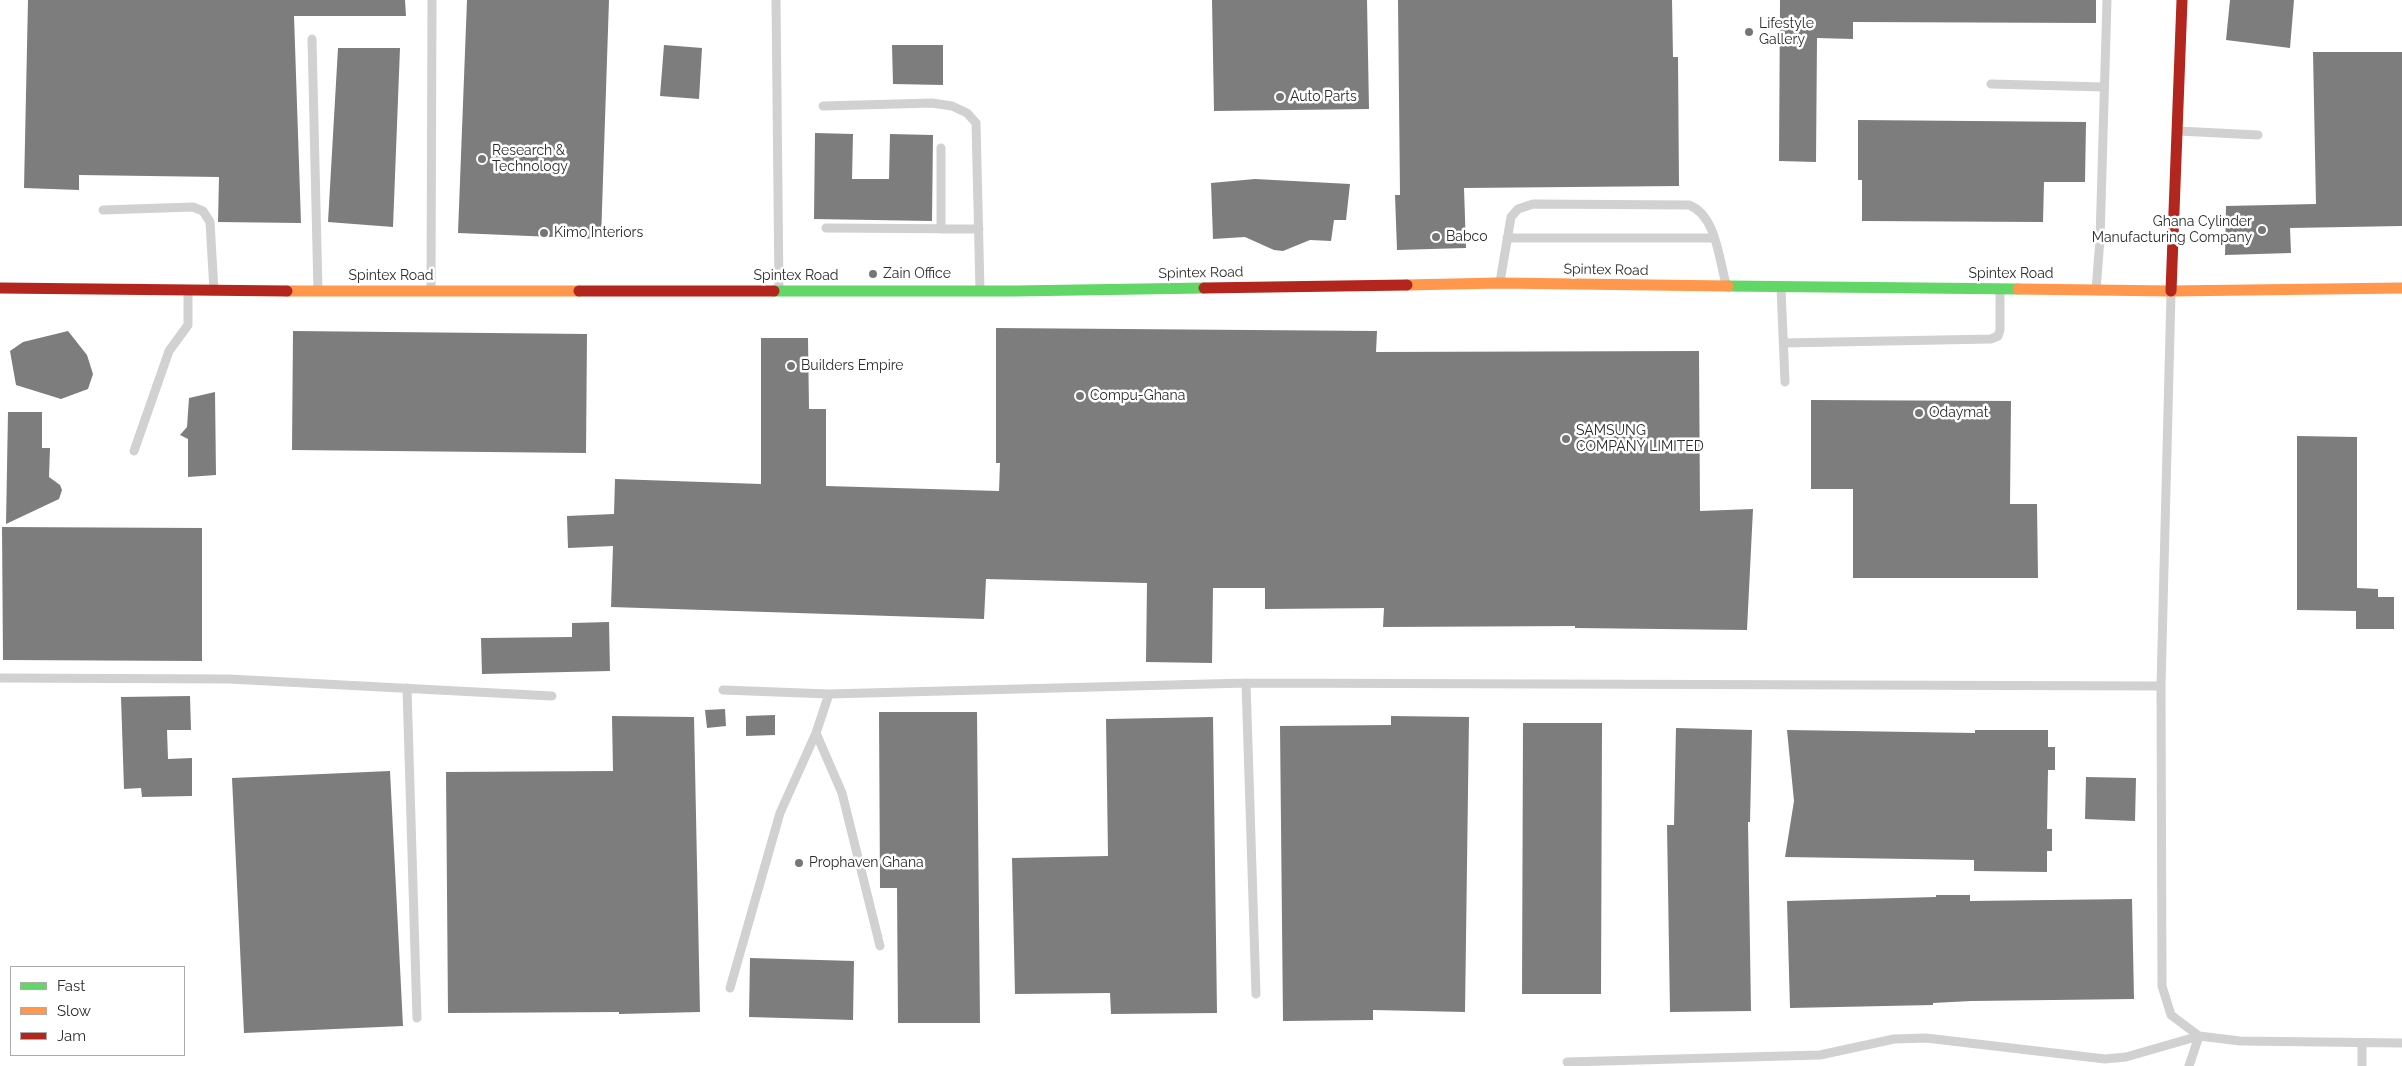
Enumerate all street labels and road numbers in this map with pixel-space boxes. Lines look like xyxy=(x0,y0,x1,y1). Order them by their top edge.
street label: Spintex Road xyxy=(1563,261,1649,279)
street label: Spintex Road xyxy=(1158,264,1244,282)
street label: Spintex Road xyxy=(1969,266,2053,282)
street label: Spintex Road xyxy=(349,268,433,284)
street label: Spintex Road xyxy=(754,268,838,284)

